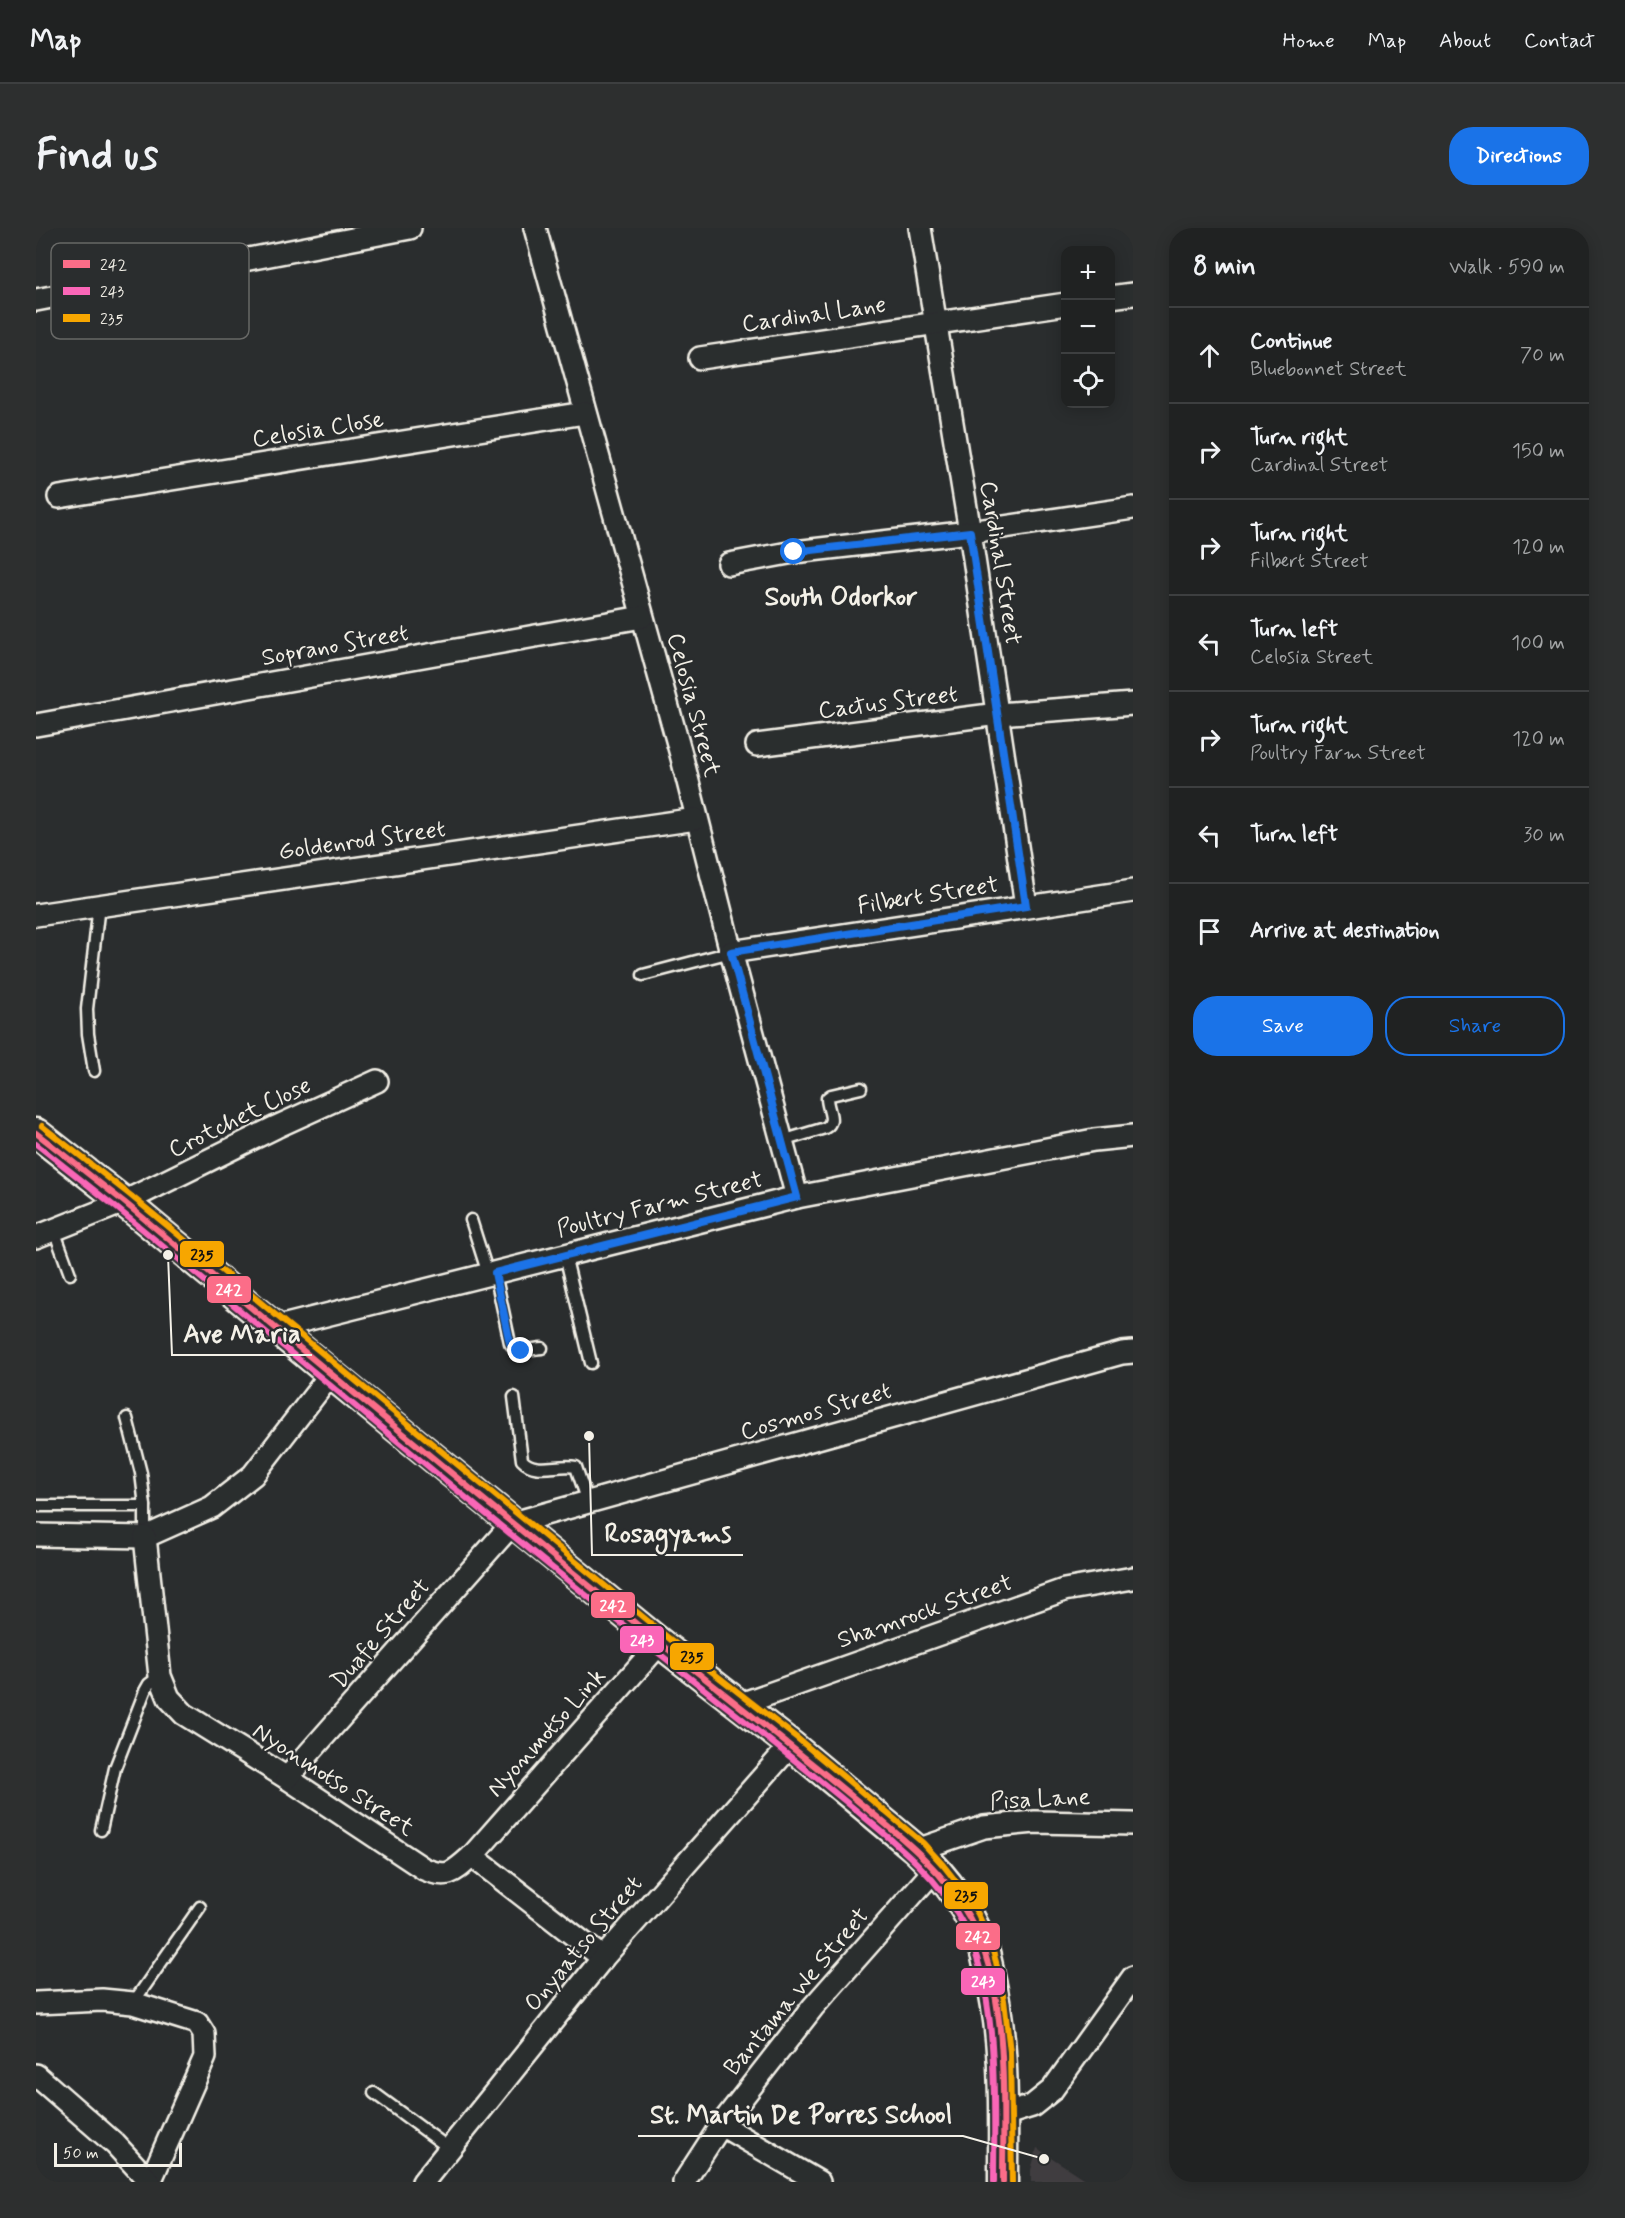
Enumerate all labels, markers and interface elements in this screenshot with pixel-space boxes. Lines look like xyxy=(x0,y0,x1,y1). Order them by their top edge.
text: Map xyxy=(30,23,81,60)
text: Home xyxy=(1283,27,1335,55)
text: Map xyxy=(1368,27,1406,55)
text: About xyxy=(1439,27,1491,55)
text: Contact xyxy=(1524,27,1595,55)
button: Directions xyxy=(1449,127,1589,185)
text: Find us xyxy=(36,129,158,184)
legend xyxy=(51,243,249,339)
map controls xyxy=(1061,246,1115,408)
button: + xyxy=(1061,246,1115,300)
text: 8 min xyxy=(1193,250,1256,284)
text: Walk · 590 m xyxy=(1449,254,1565,281)
text: 242 xyxy=(100,255,128,276)
text: 243 xyxy=(100,282,125,303)
street label: Cardinal Lane xyxy=(740,290,888,340)
button: − xyxy=(1061,300,1115,354)
text: 235 xyxy=(100,309,124,330)
text: Continue xyxy=(1250,328,1332,356)
icon: ahead xyxy=(1193,339,1226,372)
text: 70 m xyxy=(1520,342,1565,369)
button: locate xyxy=(1061,354,1115,408)
text: Bluebonnet Street xyxy=(1250,356,1407,383)
street label: Celosia Close xyxy=(250,404,386,456)
text: Turn right xyxy=(1250,424,1348,452)
icon: right xyxy=(1193,435,1226,468)
text: 150 m xyxy=(1512,438,1565,465)
text: Cardinal Street xyxy=(1250,452,1388,479)
street label: Cardinal Street xyxy=(972,479,1028,647)
text: Turn right xyxy=(1250,520,1348,548)
icon: right xyxy=(1193,531,1226,564)
text: 120 m xyxy=(1512,534,1565,561)
route start xyxy=(780,538,806,564)
text: Filbert Street xyxy=(1250,548,1369,575)
district label: South Odorkor xyxy=(764,580,918,615)
text: Turn left xyxy=(1250,616,1338,644)
street label: Soprano Street xyxy=(259,618,411,674)
icon: left xyxy=(1193,627,1226,660)
street label: Celosia Street xyxy=(659,630,727,780)
text: 100 m xyxy=(1511,630,1565,657)
text: Celosia Street xyxy=(1250,644,1373,671)
street label: Cactus Street xyxy=(817,679,959,727)
text: Turn right xyxy=(1250,712,1348,740)
icon: right xyxy=(1193,723,1226,756)
text: 120 m xyxy=(1512,726,1565,753)
text: Poultry Farm Street xyxy=(1250,740,1426,767)
street label: Goldenrod Street xyxy=(276,814,448,868)
icon: left xyxy=(1193,819,1226,852)
text: Turn left xyxy=(1250,821,1338,849)
text: 30 m xyxy=(1523,822,1565,849)
street label: Filbert Street xyxy=(855,870,1001,922)
icon: arrive xyxy=(1193,915,1226,948)
text: Arrive at destination xyxy=(1250,917,1440,945)
button: Save xyxy=(1193,996,1373,1056)
button: Share xyxy=(1385,996,1565,1056)
street label: Crotchet Close xyxy=(164,1070,316,1166)
street label: Poultry Farm Street xyxy=(554,1164,766,1246)
line badge: 235 xyxy=(179,1240,225,1268)
text: 235 xyxy=(190,1245,214,1266)
line badge: 242 xyxy=(206,1275,252,1304)
text: 242 xyxy=(215,1280,243,1301)
callout: Ave Maria xyxy=(172,1311,312,1355)
text: Ave Maria xyxy=(183,1318,301,1352)
route end xyxy=(507,1337,533,1363)
street label: Cosmos Street xyxy=(737,1376,895,1448)
callout: Rosagyams xyxy=(592,1511,743,1555)
text: Rosagyams xyxy=(605,1518,731,1555)
street label: Shamrock Street xyxy=(833,1568,1017,1656)
street label: Duafe Street xyxy=(324,1572,438,1696)
line badge: 242 xyxy=(590,1591,636,1619)
text: 242 xyxy=(599,1596,627,1617)
line badge: 243 xyxy=(619,1625,665,1654)
text: 243 xyxy=(630,1631,655,1652)
line badge: 235 xyxy=(669,1642,715,1671)
text: 235 xyxy=(680,1647,704,1668)
street label: Nyonmotso Link xyxy=(481,1662,613,1804)
street label: Nyonmotso Street xyxy=(246,1716,420,1844)
street label: Pisa Lane xyxy=(989,1782,1091,1818)
street label: Onyaatso Street xyxy=(518,1870,650,2018)
line badge: 235 xyxy=(943,1881,989,1910)
text: 235 xyxy=(954,1886,978,1907)
street label: Bantama We Street xyxy=(717,1901,877,2083)
line badge: 242 xyxy=(955,1922,1001,1951)
text: 242 xyxy=(964,1927,992,1948)
line badge: 243 xyxy=(960,1967,1006,1996)
text: 243 xyxy=(971,1972,996,1993)
callout: St. Martin De Porres School xyxy=(638,2092,963,2136)
text: St. Martin De Porres School xyxy=(650,2099,952,2133)
scale bar xyxy=(54,2140,182,2168)
text: 50 m xyxy=(63,2143,99,2164)

